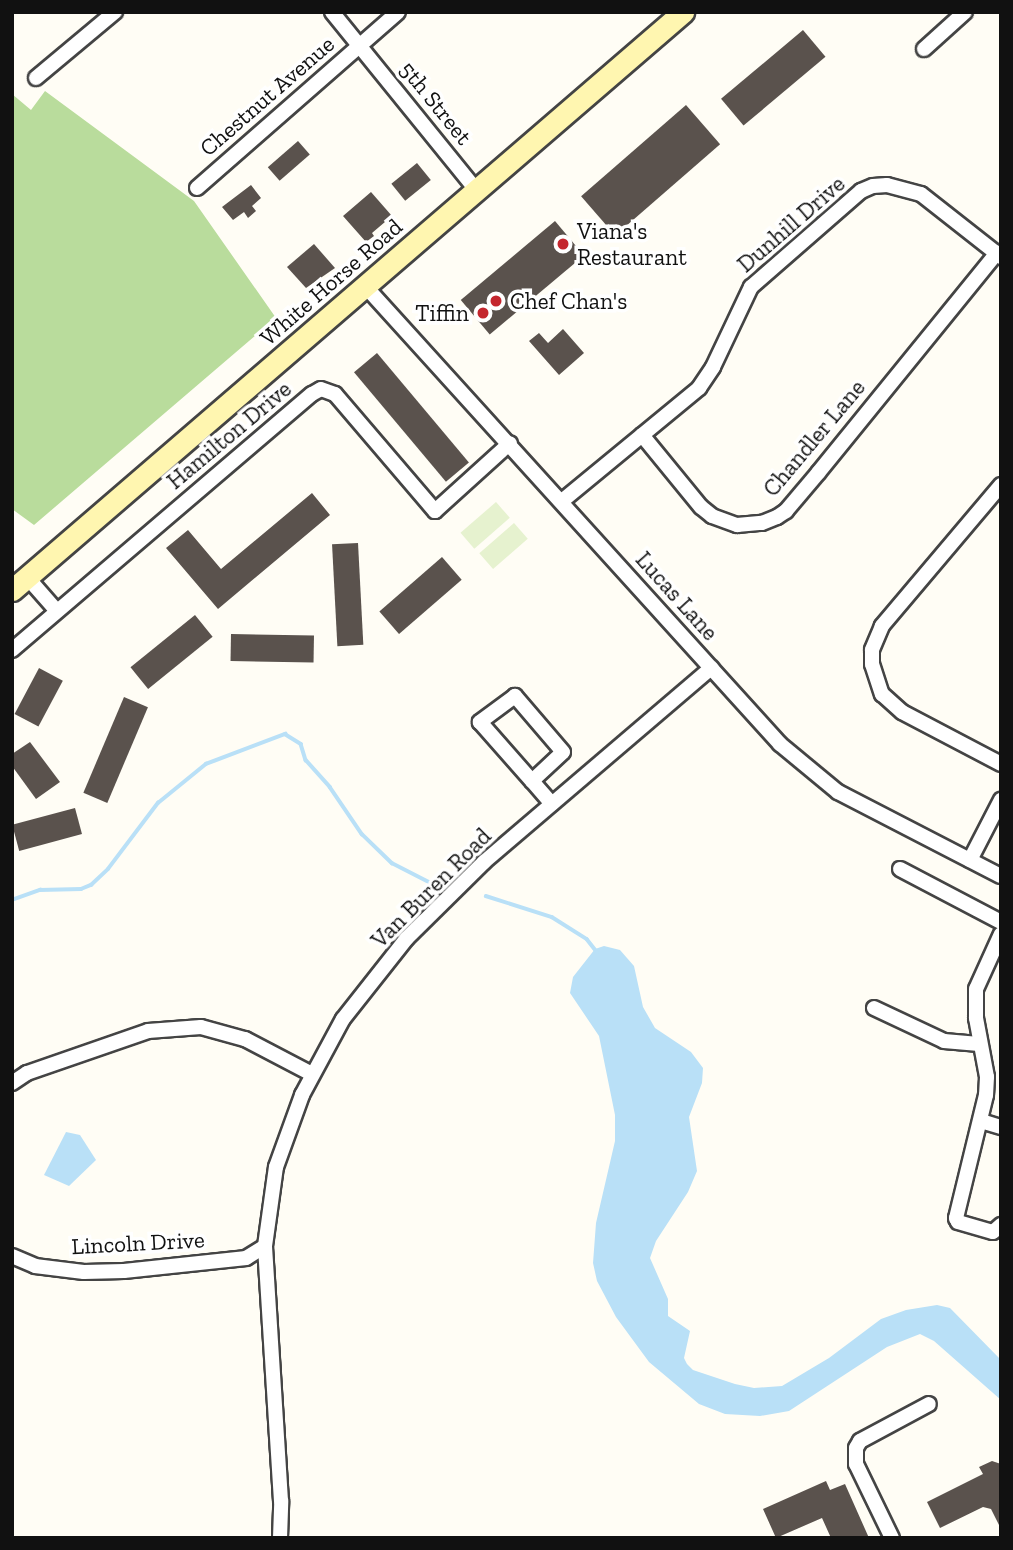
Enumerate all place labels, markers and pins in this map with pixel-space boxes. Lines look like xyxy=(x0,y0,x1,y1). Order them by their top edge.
place label: Viana's Restaurant xyxy=(577,217,687,271)
marker: Viana's Restaurant xyxy=(555,236,571,252)
place label: Chef Chan's xyxy=(510,287,627,315)
marker: Chef Chan's xyxy=(488,293,504,309)
place label: Tiffin xyxy=(415,299,469,327)
marker: Tiffin xyxy=(475,305,491,321)

